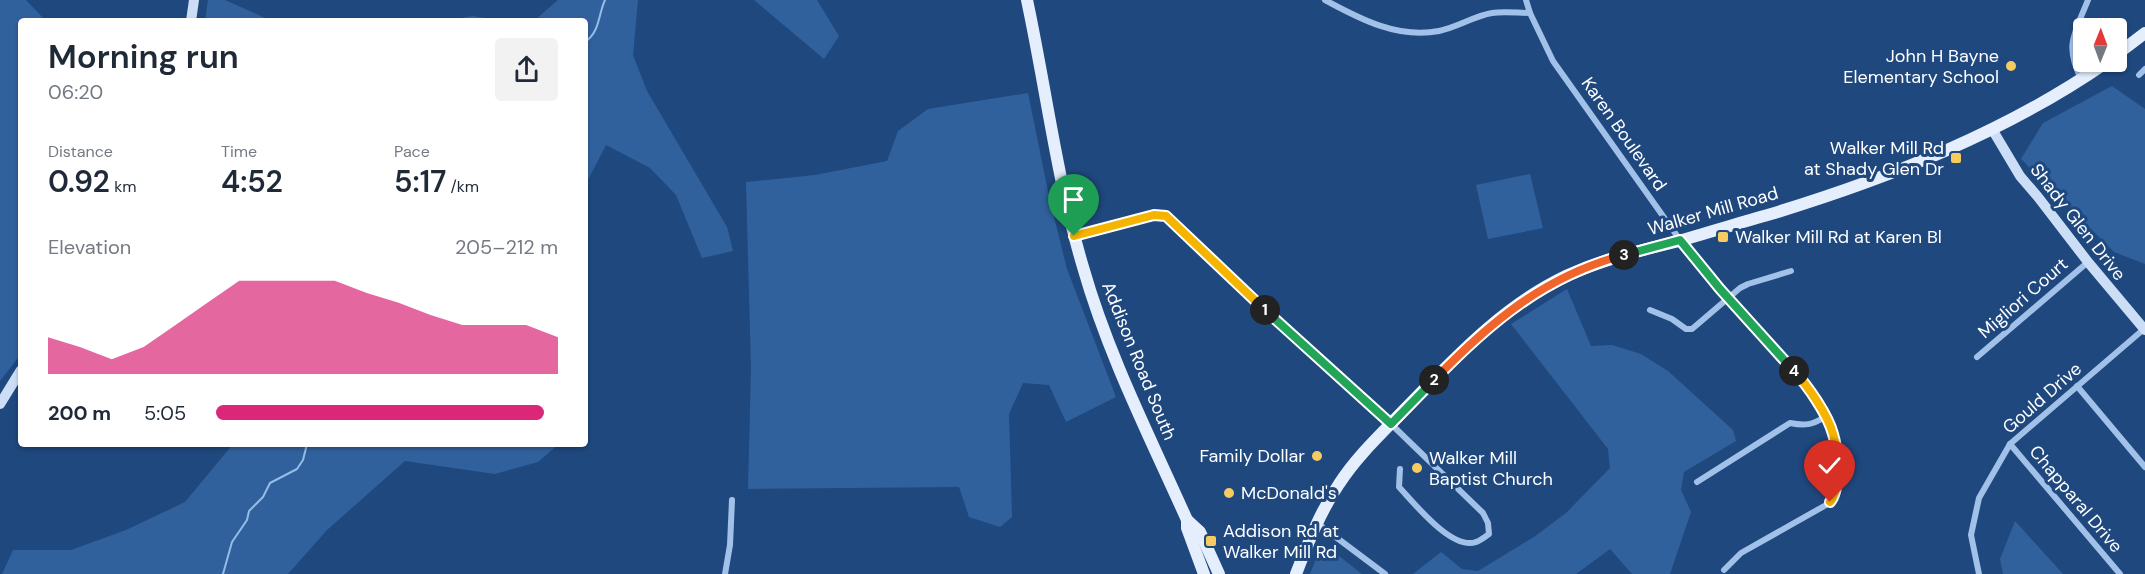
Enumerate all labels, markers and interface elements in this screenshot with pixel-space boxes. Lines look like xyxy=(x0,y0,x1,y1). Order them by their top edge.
north arrow xyxy=(2073,18,2127,72)
map controls xyxy=(2073,18,2127,72)
text: Morning run xyxy=(48,35,239,78)
button: share xyxy=(495,38,558,101)
place label: John H Bayne Elementary School xyxy=(1843,44,1999,89)
marker: John H Bayne Elementary School xyxy=(2004,59,2018,73)
street label: Karen Boulevard xyxy=(1576,72,1672,196)
text: 06:20 xyxy=(48,79,103,105)
place label: Walker Mill Rd at Shady Glen Dr xyxy=(1804,136,1944,181)
text: Distance xyxy=(48,141,113,162)
text: Time xyxy=(221,141,257,162)
text: Pace xyxy=(394,141,430,162)
marker: Walker Mill Rd at Shady Glen Dr xyxy=(1949,151,1963,165)
street label: Shady Glen Drive xyxy=(2025,159,2131,285)
text: 0.92 xyxy=(48,162,110,201)
text: 4:52 xyxy=(221,162,283,201)
text: 5:17 xyxy=(394,162,446,201)
pin xyxy=(1048,174,1099,236)
text: km xyxy=(110,176,137,197)
text: /km xyxy=(446,176,479,197)
street label: Walker Mill Road xyxy=(1645,181,1781,241)
icon: arrive xyxy=(1057,183,1090,216)
place label: Walker Mill Rd at Karen Bl xyxy=(1735,225,1942,249)
marker: Walker Mill Rd at Karen Bl xyxy=(1716,230,1730,244)
text: Elevation xyxy=(48,234,131,260)
text: 205–212 m xyxy=(455,234,558,260)
pin: 3 xyxy=(1609,240,1639,270)
text: 3 xyxy=(1619,244,1629,265)
street label: Migliori Court xyxy=(1973,252,2073,344)
street label: Addison Road South xyxy=(1096,278,1182,444)
pin: 1 xyxy=(1250,295,1280,325)
text: 1 xyxy=(1262,299,1268,320)
pin: 4 xyxy=(1779,356,1809,386)
street label: Gould Drive xyxy=(1997,357,2087,439)
text: 4 xyxy=(1789,360,1799,381)
pin: 2 xyxy=(1419,365,1449,395)
text: 2 xyxy=(1429,369,1439,390)
text: 200 m xyxy=(48,400,111,426)
text: 5:05 xyxy=(144,400,186,426)
pin xyxy=(1804,440,1855,502)
street label: Chapparal Drive xyxy=(2024,440,2128,558)
place label: Family Dollar xyxy=(1199,444,1305,468)
place label: Walker Mill Baptist Church xyxy=(1429,446,1553,491)
marker: Family Dollar xyxy=(1310,449,1324,463)
icon: check xyxy=(1813,449,1846,482)
marker: Walker Mill Baptist Church xyxy=(1410,461,1424,475)
place label: McDonald's xyxy=(1241,481,1337,505)
marker: McDonald's xyxy=(1222,486,1236,500)
place label: Addison Rd at Walker Mill Rd xyxy=(1223,519,1339,564)
marker: Addison Rd at Walker Mill Rd xyxy=(1204,534,1218,548)

